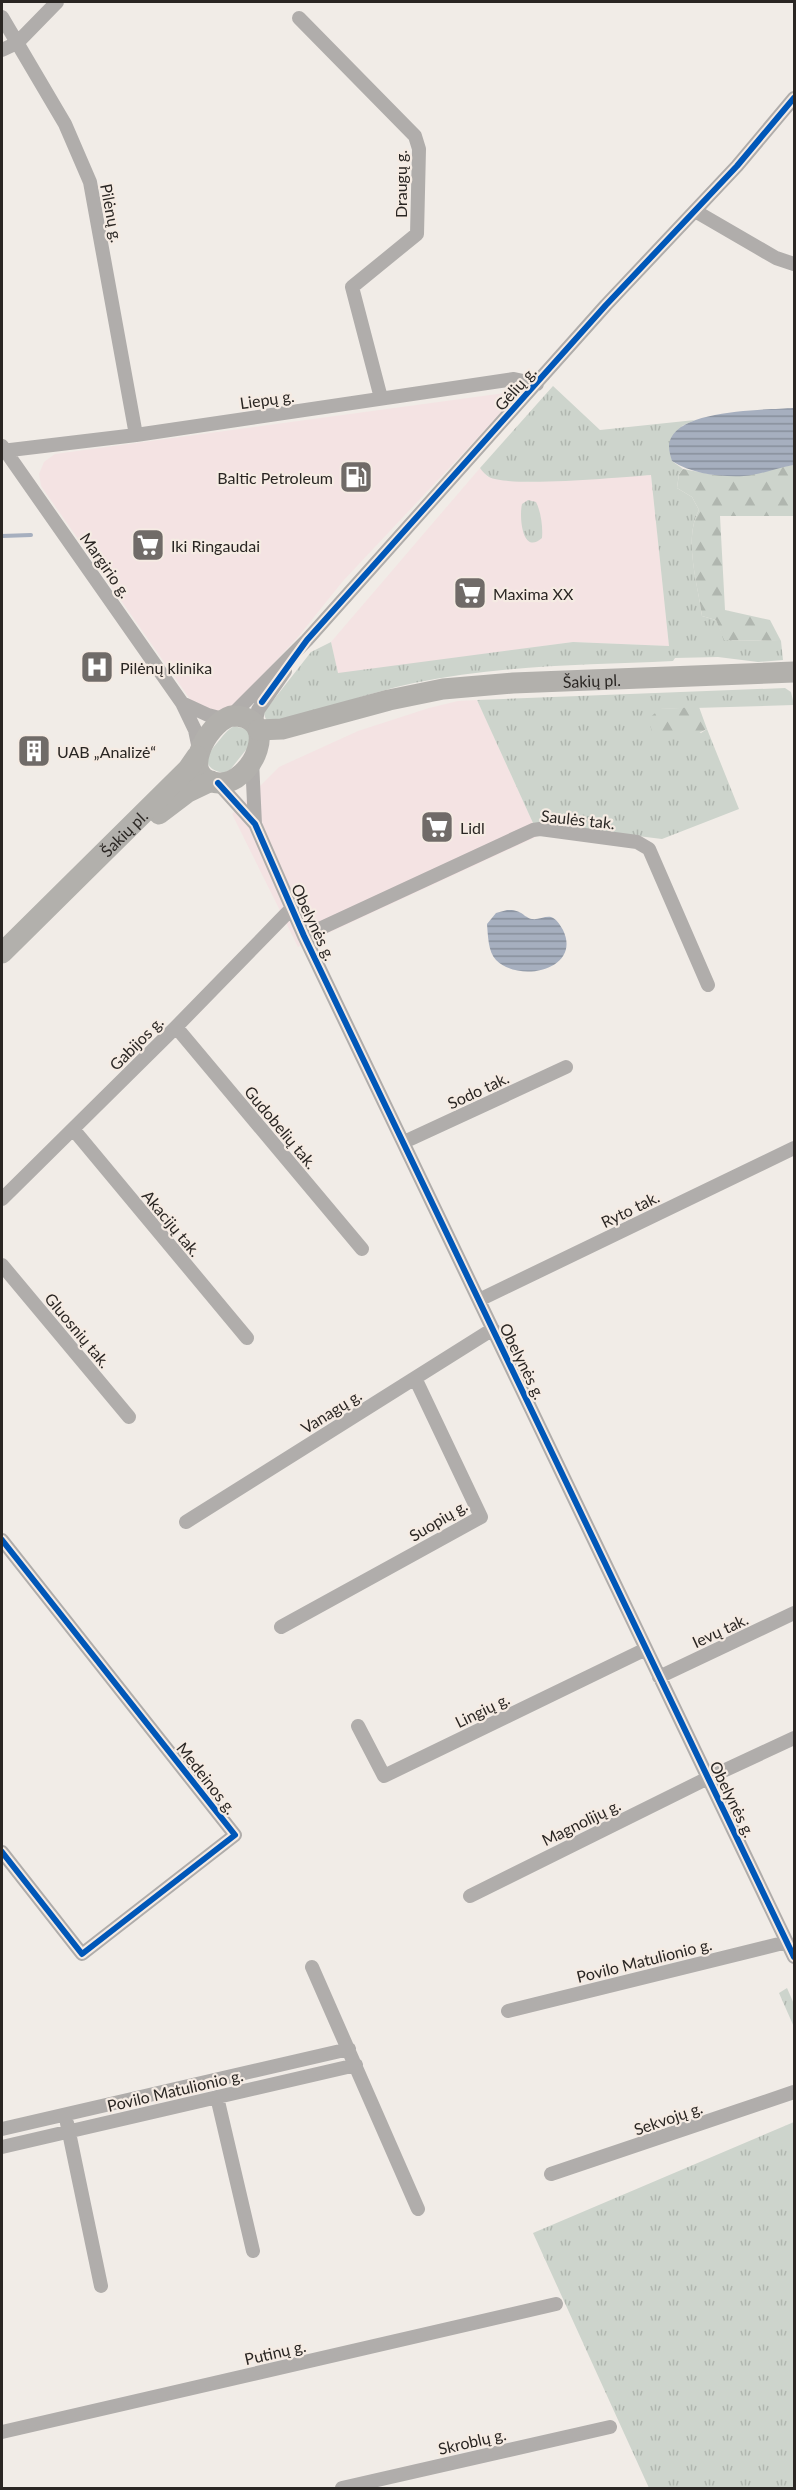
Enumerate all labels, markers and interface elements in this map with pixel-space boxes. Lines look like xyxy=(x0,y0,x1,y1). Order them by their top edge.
street label: Draugų g. xyxy=(391,150,410,218)
street label: Pilėnų g. xyxy=(97,182,127,244)
street label: Gėlių g. xyxy=(490,362,540,414)
street label: Liepų g. xyxy=(239,386,295,412)
fuel station icon: Baltic Petroleum xyxy=(338,459,374,495)
place label: Baltic Petroleum xyxy=(217,468,333,487)
supermarket icon: Iki Ringaudai xyxy=(130,527,166,563)
street label: Margirio g. xyxy=(77,529,135,601)
place label: Iki Ringaudai xyxy=(171,536,260,555)
supermarket icon: Maxima XX xyxy=(452,575,488,611)
place label: Maxima XX xyxy=(493,584,574,603)
hospital icon: Pilėnų klinika xyxy=(79,649,115,685)
place label: Pilėnų klinika xyxy=(120,658,212,677)
street label: Šakių pl. xyxy=(562,669,621,691)
building icon: UAB „Analizė“ xyxy=(16,733,52,769)
place label: UAB „Analizė“ xyxy=(57,742,156,761)
street label: Šakių pl. xyxy=(96,806,151,860)
street label: Saulės tak. xyxy=(540,806,616,832)
supermarket icon: Lidl xyxy=(419,809,455,845)
place label: Lidl xyxy=(460,818,485,837)
street label: Obelynės g. xyxy=(288,881,340,963)
street label: Gabijos g. xyxy=(105,1012,167,1074)
street label: Sodo tak. xyxy=(444,1068,512,1112)
street label: Gudobelių tak. xyxy=(241,1082,321,1172)
street label: Akacijų tak. xyxy=(139,1186,205,1260)
street label: Ryto tak. xyxy=(598,1187,662,1231)
street label: Gluosnių tak. xyxy=(41,1289,115,1371)
street label: Obelynės g. xyxy=(496,1320,550,1402)
street label: Vanagų g. xyxy=(297,1385,365,1437)
street label: Suopių g. xyxy=(405,1495,471,1545)
street label: Ievų tak. xyxy=(689,1609,751,1651)
street label: Lingių g. xyxy=(452,1689,512,1731)
street label: Medeinos g. xyxy=(173,1738,241,1818)
street label: Obelynės g. xyxy=(706,1758,760,1840)
street label: Magnolijų g. xyxy=(538,1795,624,1849)
street label: Povilo Matulionio g. xyxy=(574,1934,714,1986)
street label: Povilo Matulionio g. xyxy=(105,2065,245,2115)
street label: Sekvojų g. xyxy=(631,2097,705,2139)
street label: Putinų g. xyxy=(242,2336,308,2368)
street label: Skroblų g. xyxy=(436,2424,508,2458)

